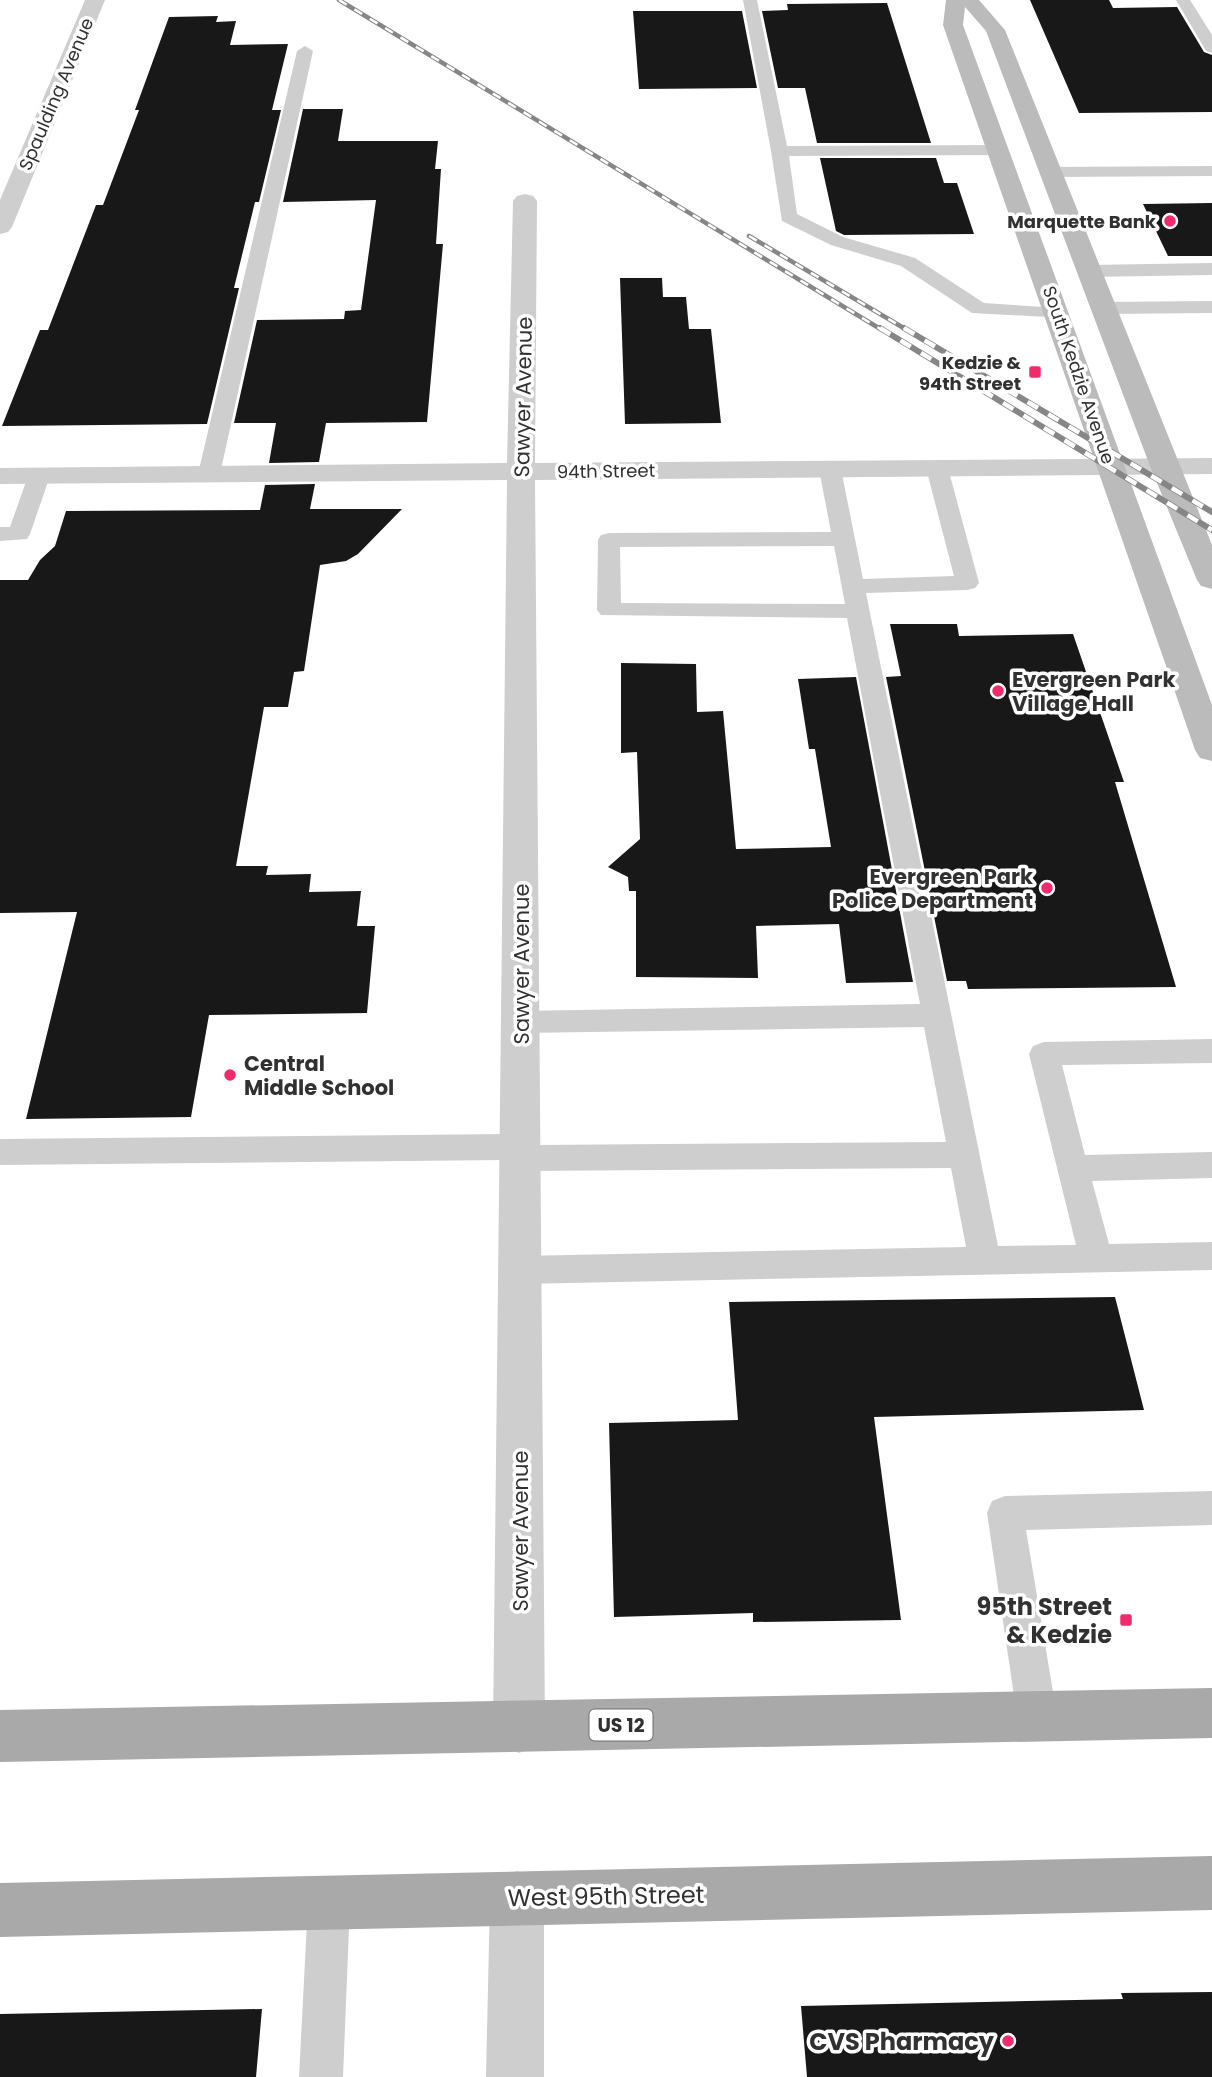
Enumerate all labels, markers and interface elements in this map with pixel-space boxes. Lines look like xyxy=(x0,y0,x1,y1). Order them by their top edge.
street label: Spaulding Avenue xyxy=(13,14,99,174)
place label: Marquette Bank xyxy=(1007,209,1157,234)
marker: Marquette Bank xyxy=(1162,213,1178,229)
street label: South Kedzie Avenue xyxy=(1037,283,1121,467)
street label: Sawyer Avenue xyxy=(507,316,539,478)
place label: Kedzie & 94th Street xyxy=(919,350,1022,396)
marker: Kedzie & 94th Street xyxy=(1027,364,1043,380)
street label: 94th Street xyxy=(557,458,655,484)
place label: Evergreen Park Village Hall xyxy=(1012,665,1176,718)
marker: Evergreen Park Village Hall xyxy=(990,683,1006,699)
place label: Evergreen Park Police Department xyxy=(832,862,1033,915)
marker: Evergreen Park Police Department xyxy=(1039,880,1055,896)
street label: Sawyer Avenue xyxy=(507,884,536,1044)
place label: Central Middle School xyxy=(244,1049,394,1102)
marker: Central Middle School xyxy=(222,1067,238,1083)
street label: Sawyer Avenue xyxy=(506,1451,535,1611)
place label: 95th Street & Kedzie xyxy=(977,1590,1112,1651)
marker: 95th Street & Kedzie xyxy=(1118,1612,1134,1628)
road number: US 12 xyxy=(590,1709,652,1740)
street label: West 95th Street xyxy=(507,1878,705,1914)
place label: CVS Pharmacy xyxy=(809,2025,995,2058)
marker: CVS Pharmacy xyxy=(1000,2033,1016,2049)

